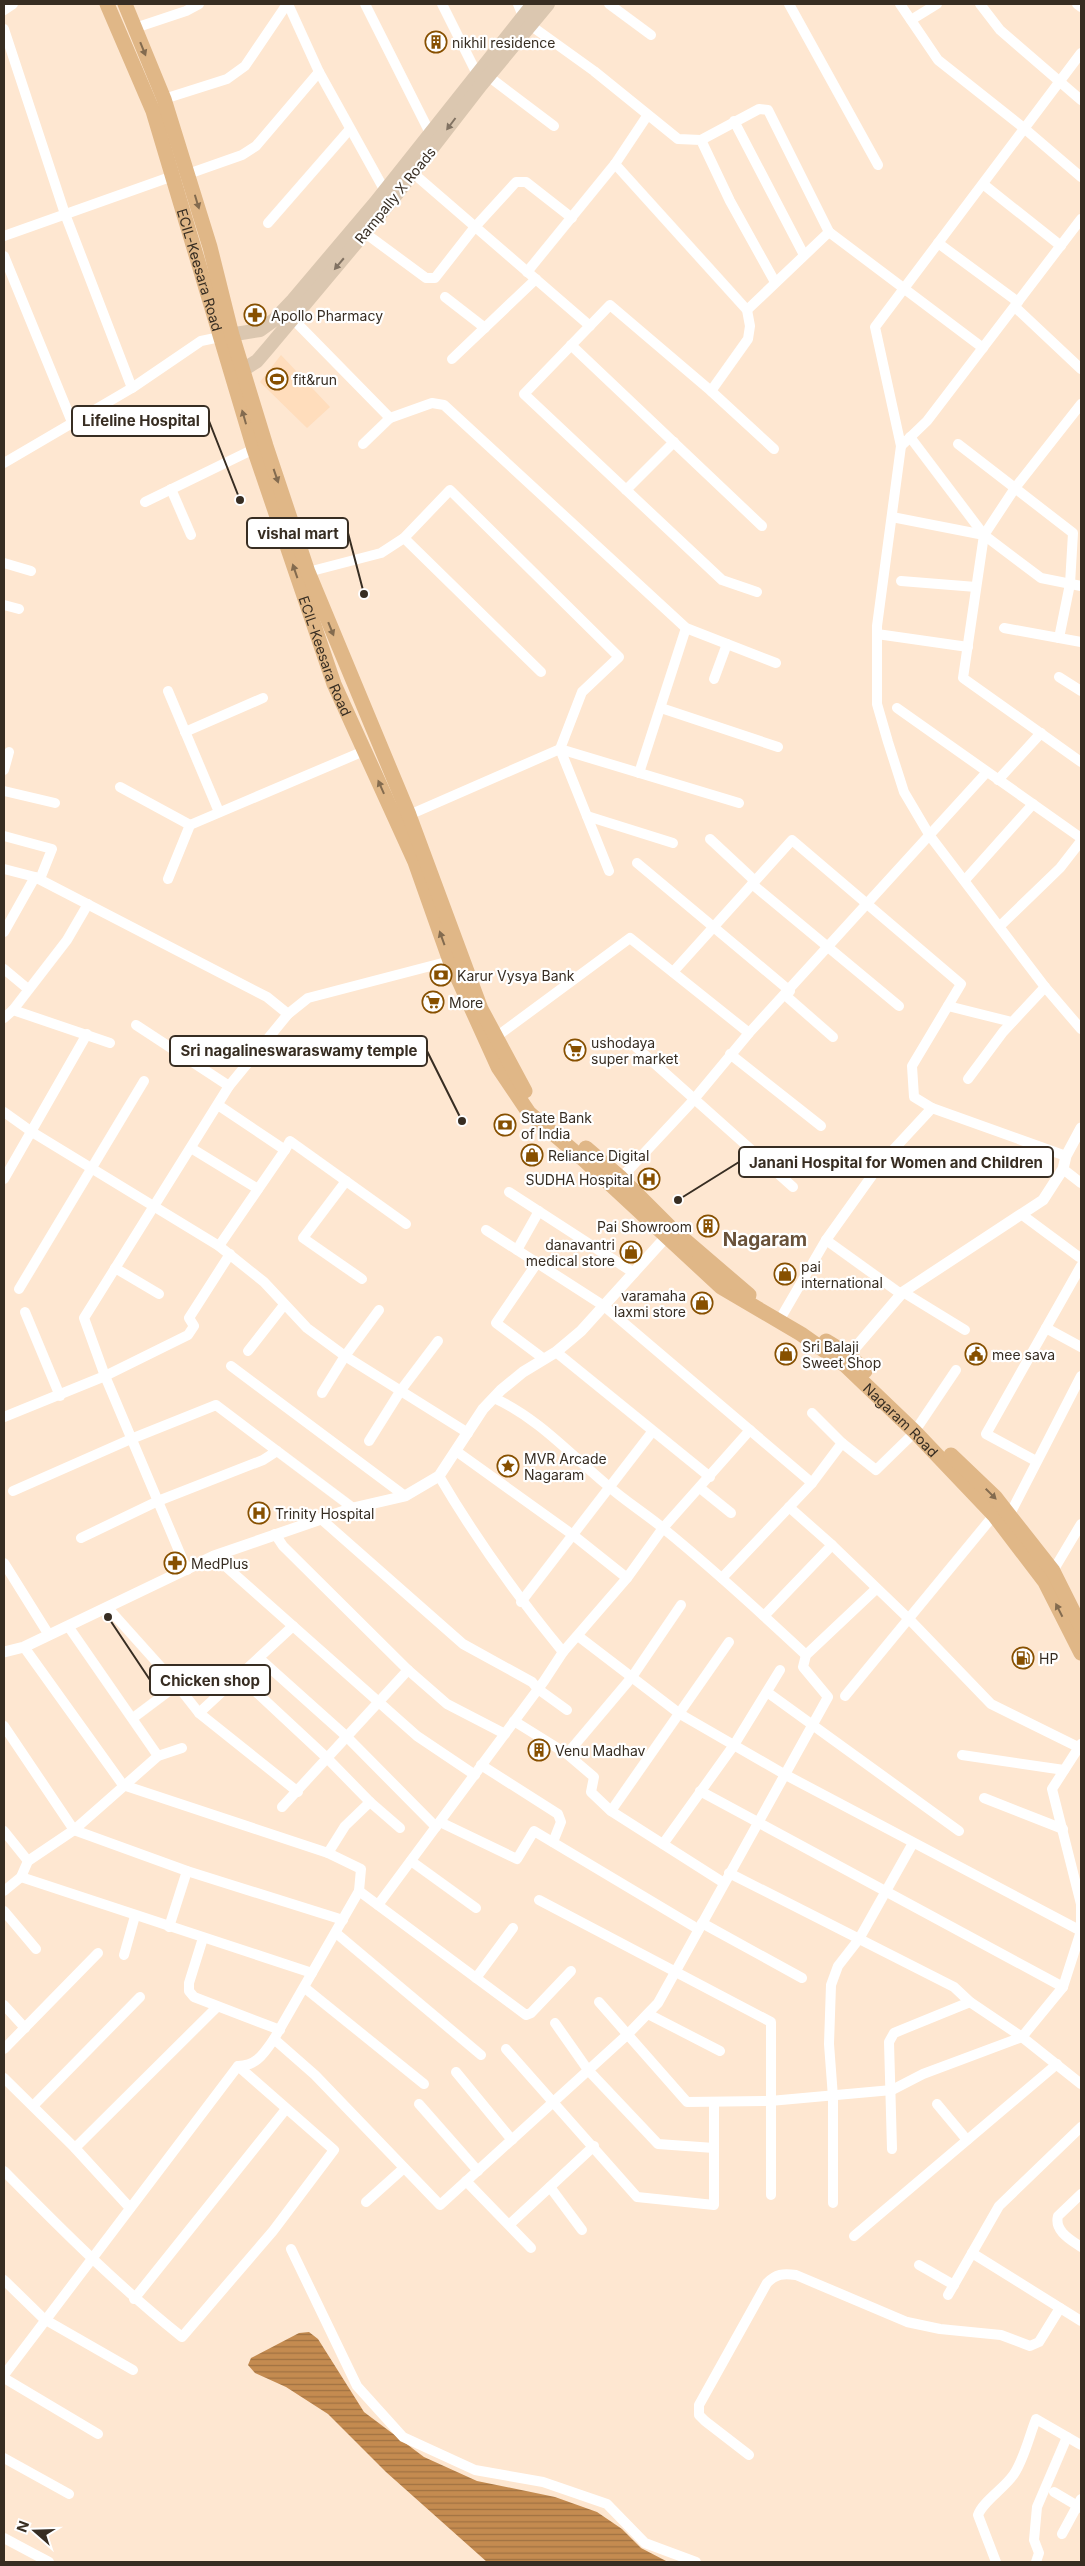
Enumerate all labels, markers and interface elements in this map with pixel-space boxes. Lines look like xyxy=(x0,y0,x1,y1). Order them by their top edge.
building icon: nikhil residence xyxy=(424,30,448,54)
place label: nikhil residence xyxy=(452,34,556,51)
one-way arrow xyxy=(140,42,148,56)
one-way arrow xyxy=(446,117,457,130)
street label: Rampally X Roads xyxy=(351,143,439,247)
one-way arrow xyxy=(193,195,201,210)
street label: ECIL-Keesara Road xyxy=(174,206,227,333)
one-way arrow xyxy=(334,258,345,270)
pharmacy icon: Apollo Pharmacy xyxy=(243,303,267,327)
place label: Apollo Pharmacy xyxy=(271,307,383,324)
sports icon: fit&run xyxy=(265,367,289,391)
place label: fit&run xyxy=(293,371,337,388)
callout: Lifeline Hospital xyxy=(72,406,209,436)
one-way arrow xyxy=(240,409,248,424)
text: Lifeline Hospital xyxy=(82,411,200,430)
one-way arrow xyxy=(272,469,280,484)
callout: vishal mart xyxy=(247,518,348,548)
text: vishal mart xyxy=(257,524,339,543)
one-way arrow xyxy=(291,564,299,579)
street label: ECIL-Keesara Road xyxy=(296,593,356,718)
one-way arrow xyxy=(327,622,335,637)
one-way arrow xyxy=(376,780,384,794)
one-way arrow xyxy=(437,930,445,945)
bank icon: Karur Vysya Bank xyxy=(429,963,453,987)
place label: Karur Vysya Bank xyxy=(457,967,575,984)
supermarket icon: More xyxy=(421,990,445,1014)
place label: More xyxy=(449,994,483,1011)
place label: ushodaya super market xyxy=(591,1034,679,1067)
callout: Sri nagalineswaraswamy temple xyxy=(170,1036,427,1066)
supermarket icon: ushodaya super market xyxy=(563,1038,587,1062)
text: Sri nagalineswaraswamy temple xyxy=(181,1041,418,1060)
place label: State Bank of India xyxy=(521,1109,592,1142)
bank icon: State Bank of India xyxy=(493,1113,517,1137)
shop icon: Reliance Digital xyxy=(520,1143,544,1167)
place label: Reliance Digital xyxy=(548,1147,649,1164)
callout: Janani Hospital for Women and Children xyxy=(739,1147,1053,1177)
text: Janani Hospital for Women and Children xyxy=(749,1153,1043,1172)
hospital icon: SUDHA Hospital xyxy=(637,1167,661,1191)
place label: SUDHA Hospital xyxy=(525,1171,633,1188)
building icon: Pai Showroom xyxy=(696,1214,720,1238)
place label: Pai Showroom xyxy=(597,1218,692,1235)
district label: Nagaram xyxy=(723,1228,807,1251)
place label: danavantri medical store xyxy=(526,1236,615,1269)
shop icon: danavantri medical store xyxy=(619,1240,643,1264)
place label: pai international xyxy=(801,1258,883,1291)
shop icon: pai international xyxy=(773,1262,797,1286)
place label: varamaha laxmi store xyxy=(614,1287,686,1320)
shop icon: varamaha laxmi store xyxy=(690,1291,714,1315)
place label: Sri Balaji Sweet Shop xyxy=(802,1338,881,1371)
shop icon: Sri Balaji Sweet Shop xyxy=(774,1342,798,1366)
public building icon: mee sava xyxy=(964,1342,988,1366)
place label: mee sava xyxy=(992,1346,1055,1363)
street label: Nagaram Road xyxy=(860,1379,942,1460)
place label: MVR Arcade Nagaram xyxy=(524,1450,607,1483)
place icon: MVR Arcade Nagaram xyxy=(496,1454,520,1478)
one-way arrow xyxy=(985,1487,997,1499)
hospital icon: Trinity Hospital xyxy=(247,1501,271,1525)
place label: Trinity Hospital xyxy=(275,1505,375,1522)
pharmacy icon: MedPlus xyxy=(163,1551,187,1575)
place label: MedPlus xyxy=(191,1555,248,1572)
one-way arrow xyxy=(1055,1603,1063,1617)
fuel station icon: HP xyxy=(1011,1646,1035,1670)
place label: HP xyxy=(1039,1650,1058,1667)
callout: Chicken shop xyxy=(150,1665,270,1695)
text: Chicken shop xyxy=(160,1671,260,1690)
building icon: Venu Madhav xyxy=(527,1738,551,1762)
place label: Venu Madhav xyxy=(555,1742,646,1759)
north arrow xyxy=(10,2506,60,2556)
text: N xyxy=(13,2518,32,2534)

